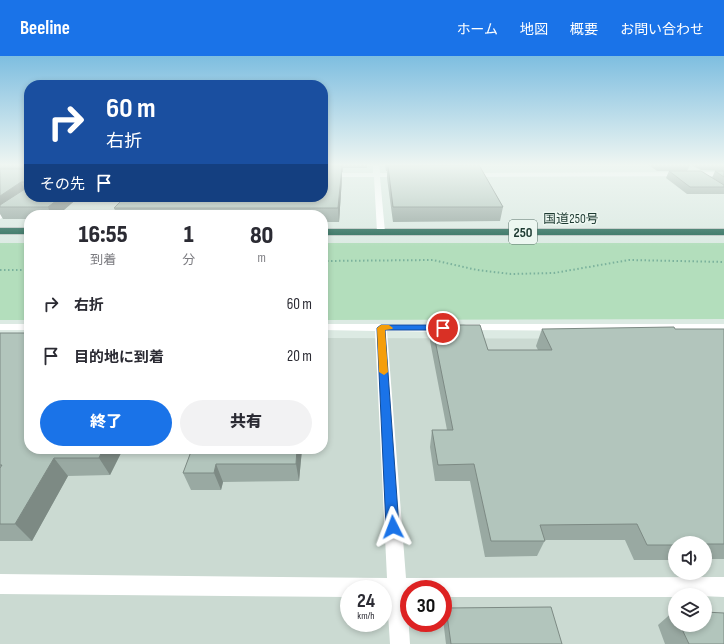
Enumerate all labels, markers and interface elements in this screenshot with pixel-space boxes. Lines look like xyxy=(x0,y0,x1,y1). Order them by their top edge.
text: Beeline xyxy=(20,17,70,40)
text: ホーム xyxy=(456,21,498,38)
text: 地図 xyxy=(520,21,548,38)
text: 概要 xyxy=(570,21,598,38)
text: お問い合わせ xyxy=(620,21,704,38)
text: 60 m xyxy=(106,92,155,125)
icon: right xyxy=(40,96,92,148)
text: 右折 xyxy=(106,131,142,152)
icon: arrive xyxy=(93,172,115,194)
text: その先 xyxy=(40,175,85,194)
street label: 国道250号 xyxy=(543,211,599,227)
text: 16:55 xyxy=(79,220,128,249)
text: 1 xyxy=(184,220,194,249)
road number: 250 xyxy=(509,220,537,244)
text: 80 xyxy=(250,221,273,250)
text: m xyxy=(257,250,266,266)
text: 到着 xyxy=(90,252,116,268)
text: 分 xyxy=(182,252,195,268)
icon: right xyxy=(40,293,62,315)
text: 60 m xyxy=(287,295,312,314)
text: 右折 xyxy=(74,296,104,315)
pin xyxy=(426,311,460,345)
icon: arrive xyxy=(432,317,454,339)
icon: arrive xyxy=(40,345,62,367)
text: 20 m xyxy=(287,347,312,366)
text: 目的地に到着 xyxy=(74,348,164,367)
button: 終了 xyxy=(40,400,172,446)
button: 共有 xyxy=(180,400,312,446)
position arrow xyxy=(372,506,414,548)
map controls xyxy=(668,536,712,632)
button: sound xyxy=(668,536,712,580)
speed limit sign: 30 xyxy=(400,580,452,632)
button: layers xyxy=(668,588,712,632)
text: 24 xyxy=(357,589,375,613)
text: km/h xyxy=(357,610,375,622)

